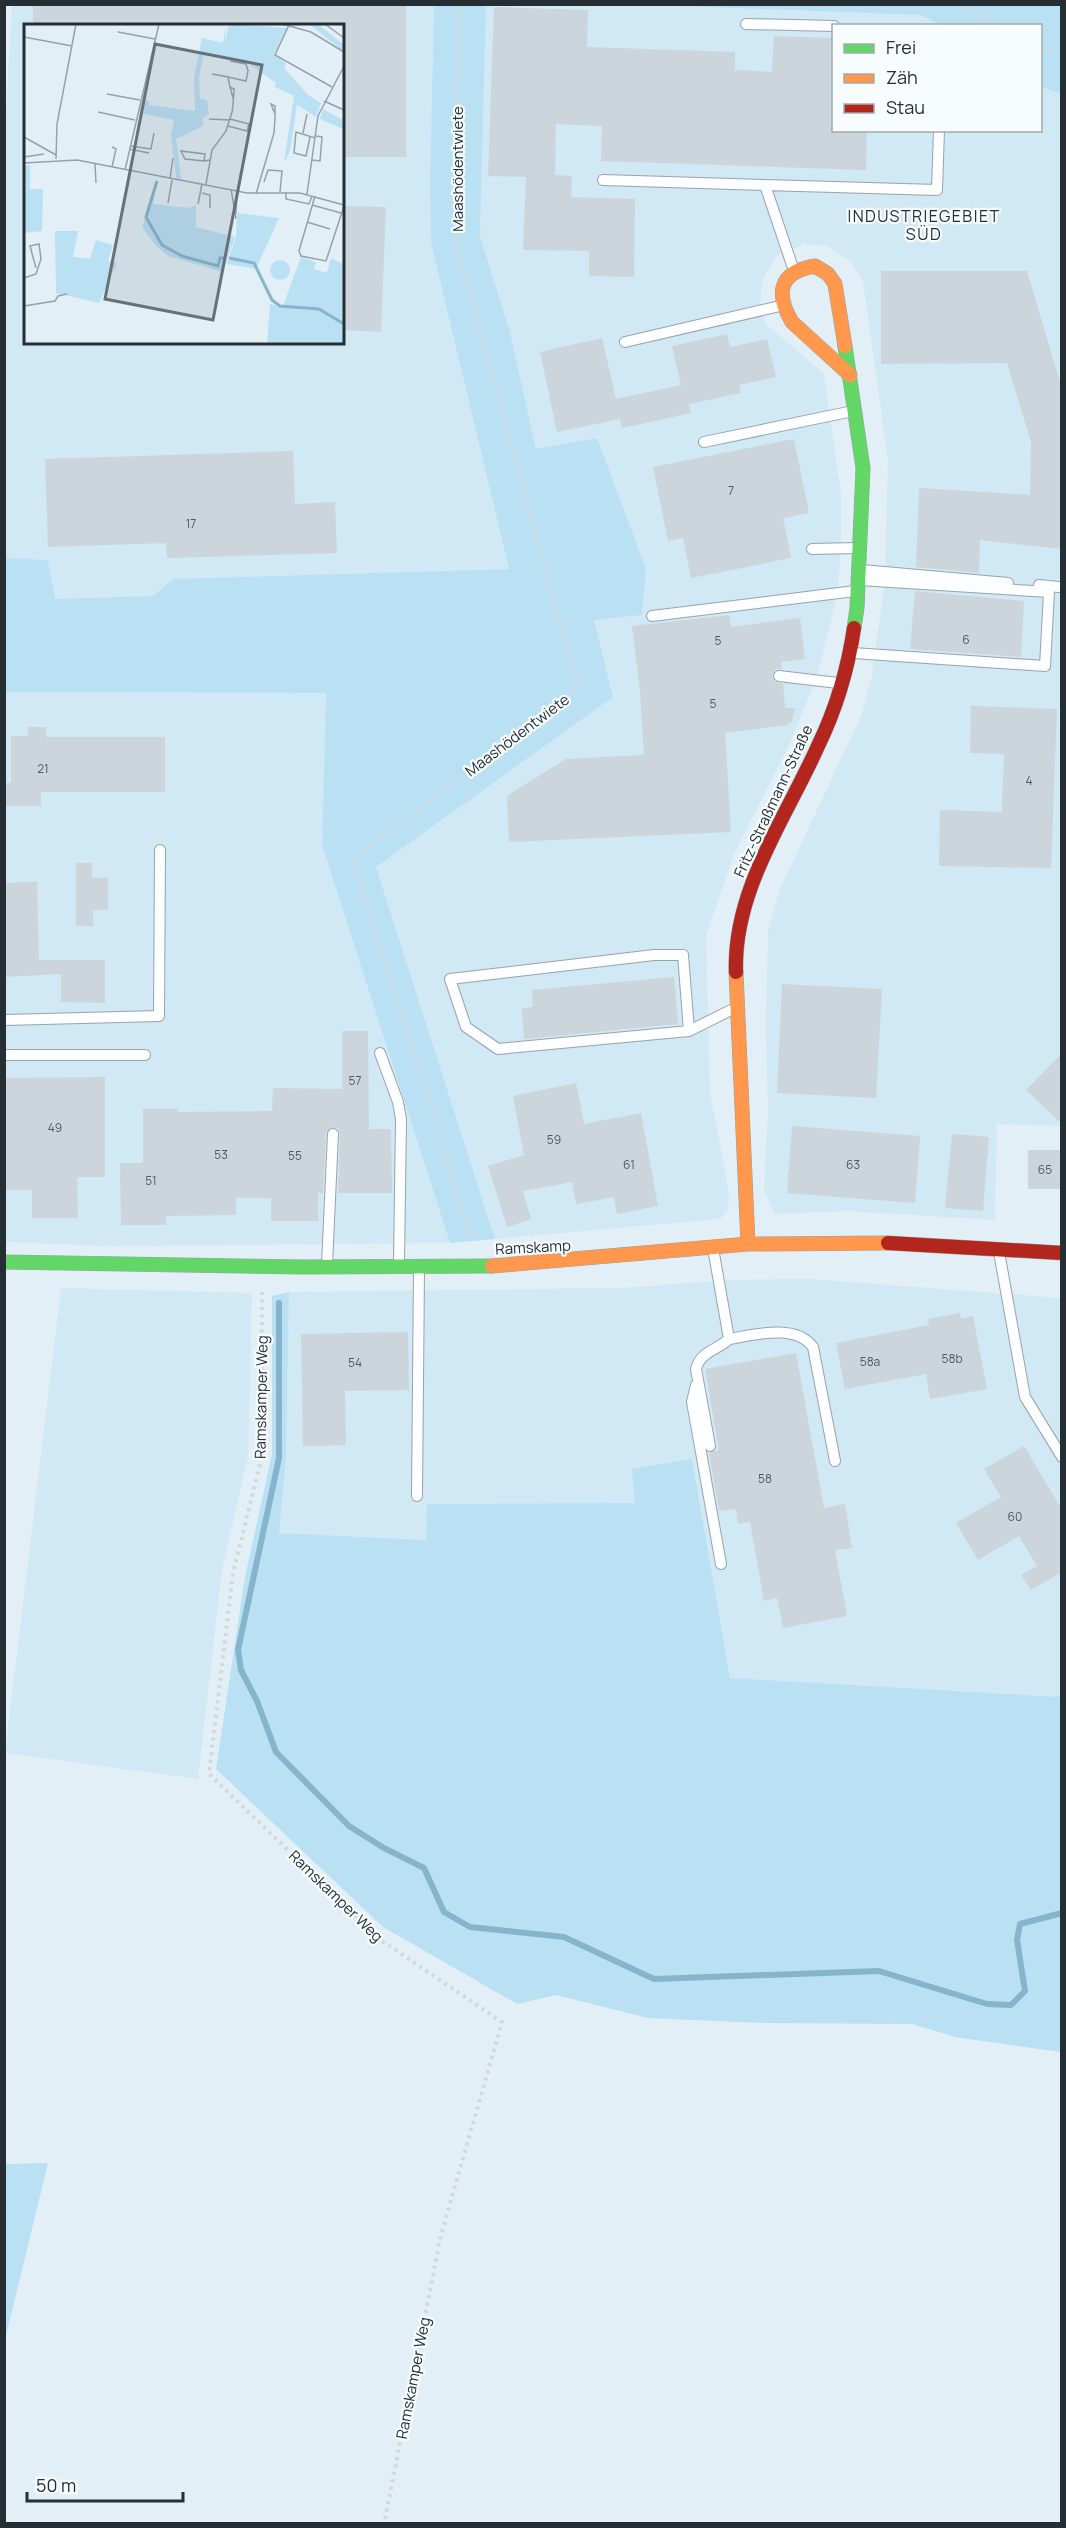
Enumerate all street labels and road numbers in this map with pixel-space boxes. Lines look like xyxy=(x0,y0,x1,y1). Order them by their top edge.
street label: Maashödentwiete xyxy=(447,106,468,232)
street label: Maashödentwiete xyxy=(461,689,574,781)
street label: Fritz-Straßmann-Straße xyxy=(728,721,818,881)
street label: Ramskamp xyxy=(495,1235,571,1259)
street label: Ramskamper Weg xyxy=(249,1335,273,1459)
street label: Ramskamper Weg xyxy=(284,1845,388,1947)
street label: Ramskamper Weg xyxy=(391,2315,435,2441)

